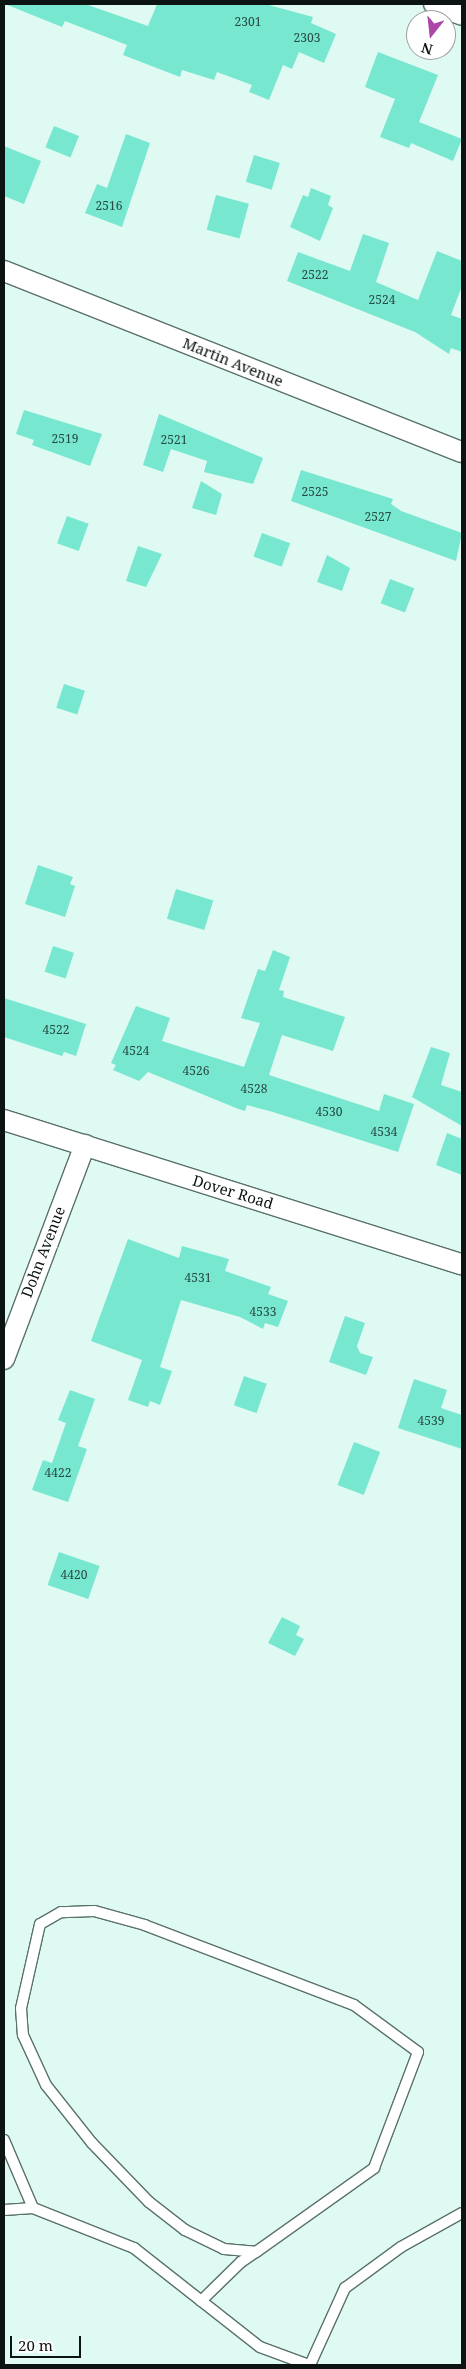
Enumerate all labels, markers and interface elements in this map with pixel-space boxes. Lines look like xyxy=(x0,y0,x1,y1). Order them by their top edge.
north arrow xyxy=(406,10,456,60)
house number: 2301 xyxy=(235,15,261,29)
house number: 2303 xyxy=(294,31,320,45)
text: N xyxy=(419,38,435,60)
house number: 2516 xyxy=(96,199,122,213)
house number: 2522 xyxy=(302,268,328,282)
house number: 2524 xyxy=(369,293,395,307)
street label: Martin Avenue xyxy=(180,334,286,390)
house number: 2519 xyxy=(52,432,78,446)
house number: 2521 xyxy=(161,433,187,447)
house number: 2525 xyxy=(302,485,328,499)
house number: 2527 xyxy=(365,510,391,524)
house number: 4522 xyxy=(43,1023,69,1037)
house number: 4524 xyxy=(123,1044,149,1058)
house number: 4526 xyxy=(183,1064,209,1078)
house number: 4528 xyxy=(241,1082,267,1096)
house number: 4530 xyxy=(316,1105,342,1119)
house number: 4534 xyxy=(371,1125,397,1139)
street label: Dover Road xyxy=(190,1171,276,1213)
street label: Dohn Avenue xyxy=(17,1204,69,1300)
house number: 4531 xyxy=(185,1271,211,1285)
house number: 4533 xyxy=(250,1305,276,1319)
house number: 4539 xyxy=(418,1414,444,1428)
house number: 4422 xyxy=(45,1466,71,1480)
house number: 4420 xyxy=(61,1568,87,1582)
scale bar xyxy=(12,2326,84,2358)
text: 20 m xyxy=(18,2335,53,2355)

